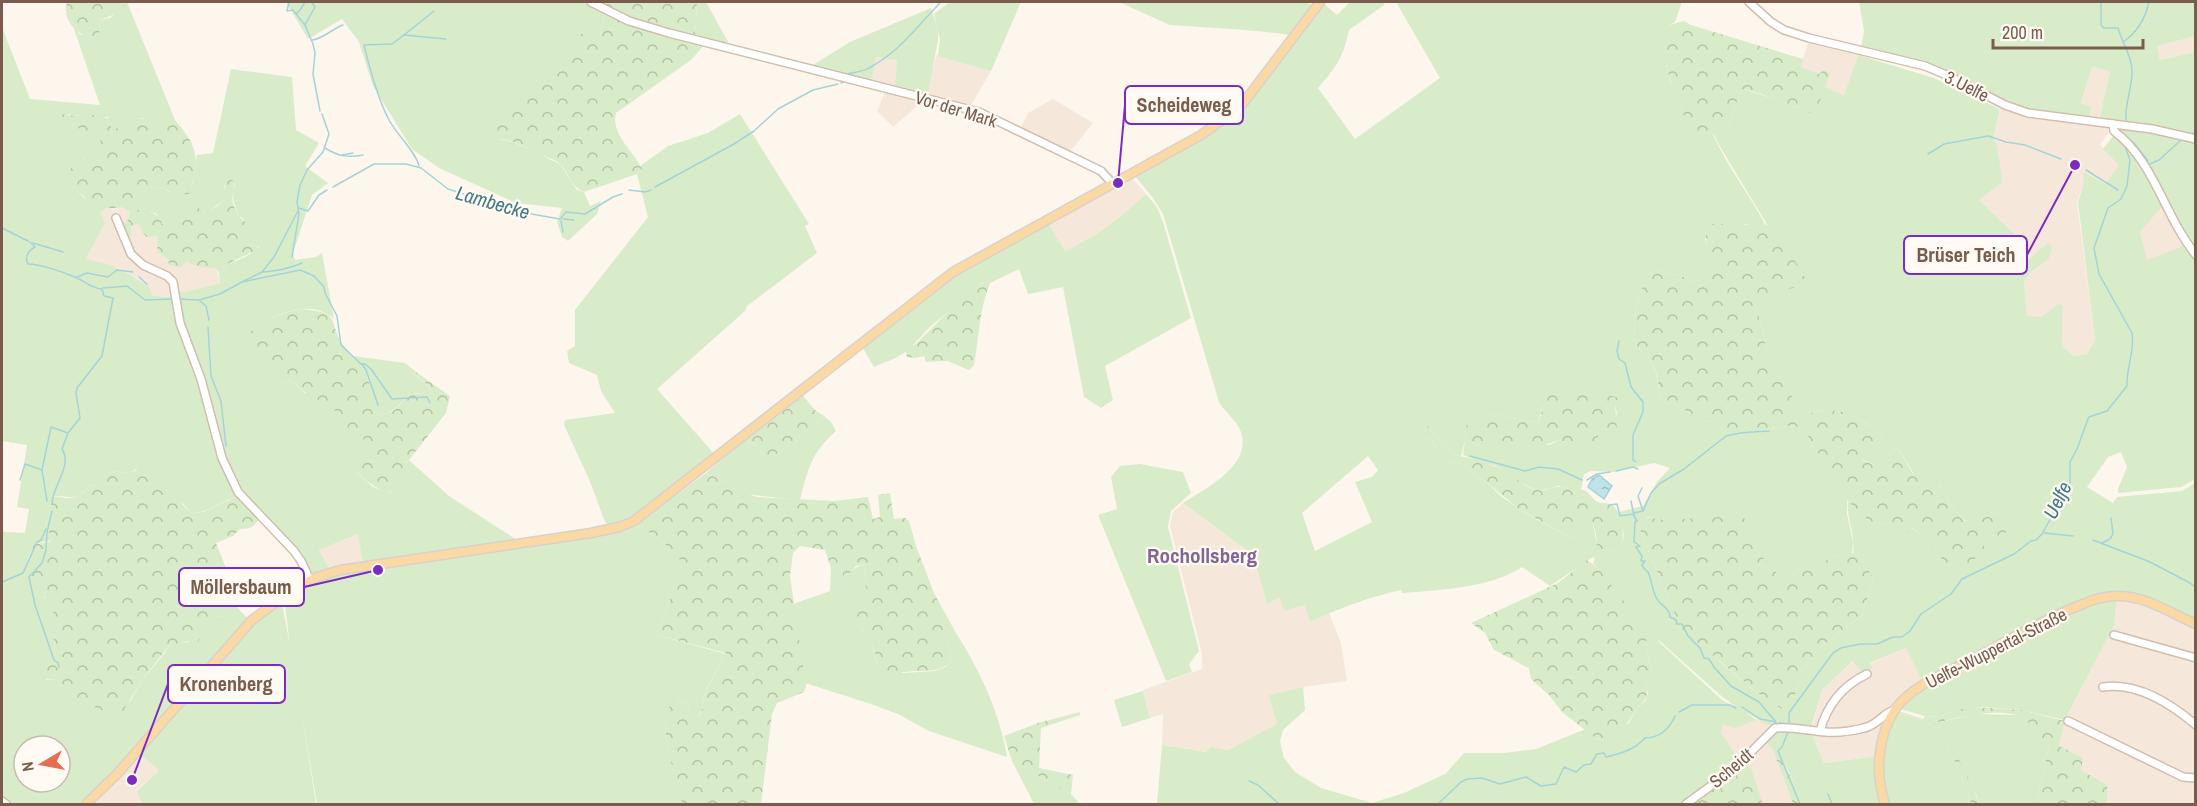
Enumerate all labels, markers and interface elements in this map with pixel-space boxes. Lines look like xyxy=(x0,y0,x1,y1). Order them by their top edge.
scale bar xyxy=(1993,12,2143,50)
text: 200 m xyxy=(2002,20,2043,45)
street label: 3.Uelfe xyxy=(1940,64,1994,108)
street label: Vor der Mark xyxy=(912,85,1001,133)
callout: Scheideweg xyxy=(1125,86,1243,124)
text: Scheideweg xyxy=(1137,91,1231,118)
water label: Lambecke xyxy=(453,179,533,225)
callout: Brüser Teich xyxy=(1904,236,2027,274)
text: Brüser Teich xyxy=(1916,241,2016,268)
water label: Uelfe xyxy=(2036,477,2078,523)
district label: Rochollsberg xyxy=(1147,541,1257,570)
callout: Möllersbaum xyxy=(179,568,304,606)
text: Möllersbaum xyxy=(190,573,292,600)
street label: Uelfe-Wuppertal-Straße xyxy=(1921,602,2071,694)
callout: Kronenberg xyxy=(168,665,285,703)
text: Kronenberg xyxy=(180,670,272,697)
north arrow xyxy=(12,734,72,794)
street label: Scheidt xyxy=(1704,742,1758,794)
text: N xyxy=(16,760,39,773)

